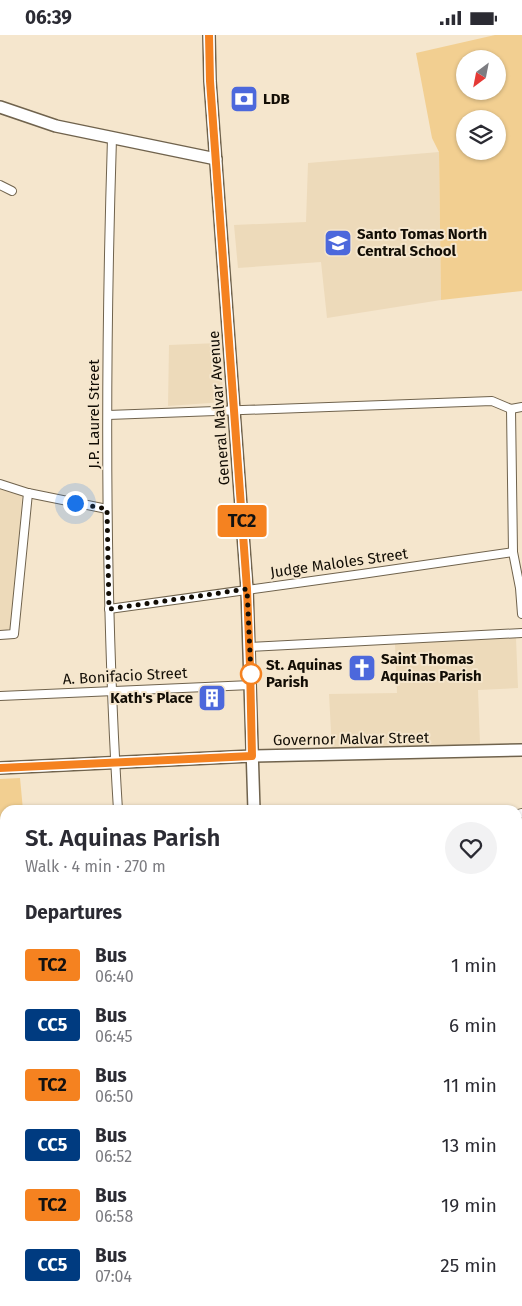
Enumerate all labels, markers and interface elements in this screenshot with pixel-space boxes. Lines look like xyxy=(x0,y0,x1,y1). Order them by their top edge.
text: 06:39 xyxy=(25,6,72,29)
north arrow xyxy=(456,50,506,100)
map controls xyxy=(456,50,506,160)
bank icon: LDB xyxy=(229,84,259,114)
place label: LDB xyxy=(263,90,290,108)
button: layers xyxy=(456,110,506,160)
place label: Santo Tomas North Central School xyxy=(357,225,487,260)
school or university icon: Santo Tomas North Central School xyxy=(323,228,353,258)
street label: General Malvar Avenue xyxy=(205,330,233,486)
street label: J.P. Laurel Street xyxy=(85,359,103,469)
your location xyxy=(63,491,88,516)
line badge: TC2 xyxy=(213,505,271,537)
text: TC2 xyxy=(228,510,256,532)
street label: Judge Maloles Street xyxy=(269,544,410,582)
place label: Saint Thomas Aquinas Parish xyxy=(380,650,482,685)
church icon: Saint Thomas Aquinas Parish xyxy=(347,653,377,683)
place label: St. Aquinas Parish xyxy=(266,656,342,691)
marker: St. Aquinas Parish xyxy=(240,663,262,685)
street label: A. Bonifacio Street xyxy=(62,664,188,688)
building icon: Kath's Place xyxy=(197,683,227,713)
place label: Kath's Place xyxy=(110,689,193,707)
street label: Governor Malvar Street xyxy=(273,729,430,749)
button: heart xyxy=(445,822,497,874)
text: St. Aquinas Parish xyxy=(25,824,220,852)
text: Walk · 4 min · 270 m xyxy=(25,857,166,876)
text: Departures xyxy=(25,901,122,924)
text: Bus xyxy=(95,944,127,967)
text: TC2 xyxy=(38,954,67,976)
text: 1 min xyxy=(451,954,497,977)
text: 06:40 xyxy=(95,967,134,986)
text: Bus xyxy=(95,1004,127,1027)
text: CC5 xyxy=(38,1014,67,1036)
text: 6 min xyxy=(449,1014,497,1037)
text: 06:45 xyxy=(95,1027,133,1046)
text: Bus xyxy=(95,1064,127,1087)
text: TC2 xyxy=(38,1074,67,1096)
text: 11 min xyxy=(443,1074,497,1097)
text: 06:50 xyxy=(95,1087,133,1106)
text: Bus xyxy=(95,1124,127,1147)
text: CC5 xyxy=(38,1134,67,1156)
text: 13 min xyxy=(441,1134,497,1157)
text: 06:52 xyxy=(95,1147,132,1166)
text: Bus xyxy=(95,1184,127,1207)
text: TC2 xyxy=(38,1194,67,1216)
text: 19 min xyxy=(441,1194,497,1217)
text: 06:58 xyxy=(95,1207,133,1226)
text: Bus xyxy=(95,1244,127,1267)
text: CC5 xyxy=(38,1254,67,1276)
text: 25 min xyxy=(440,1254,497,1277)
text: 07:04 xyxy=(95,1267,132,1286)

